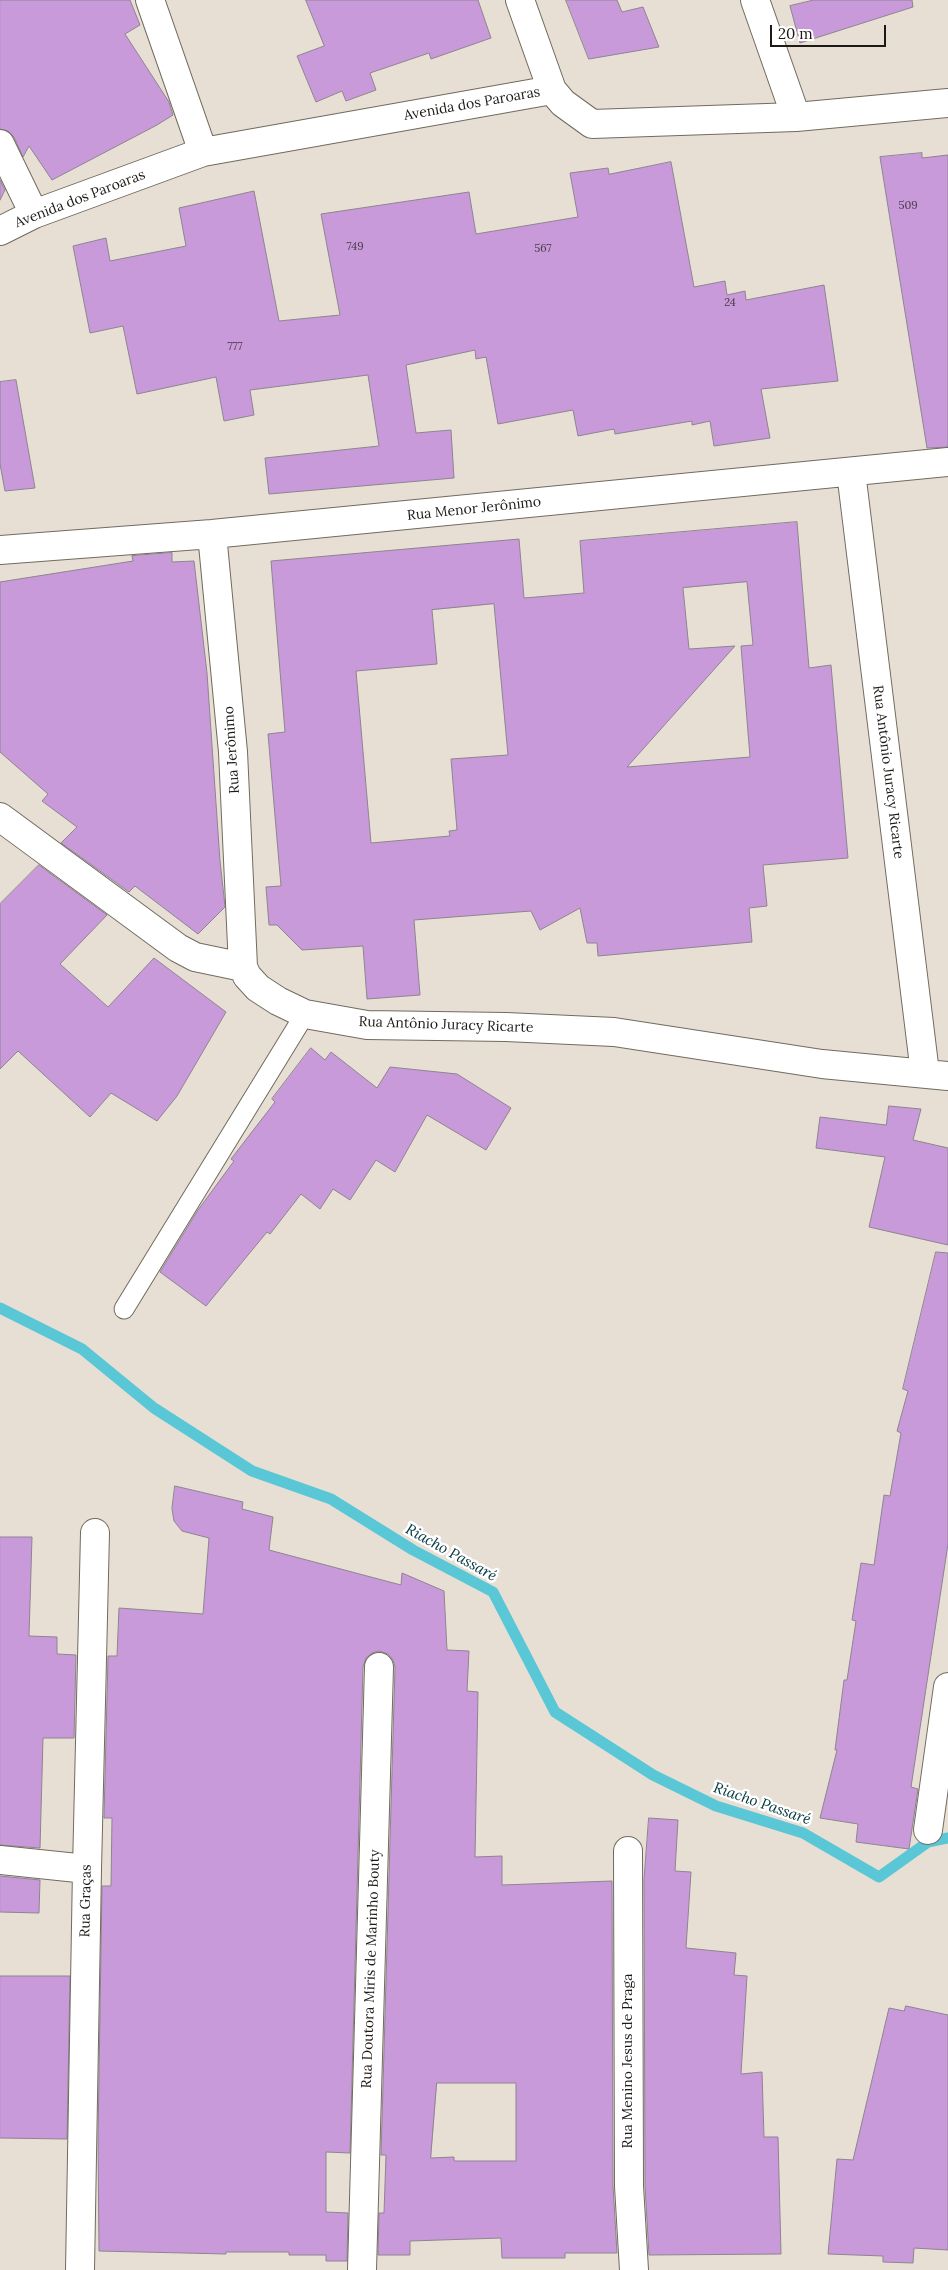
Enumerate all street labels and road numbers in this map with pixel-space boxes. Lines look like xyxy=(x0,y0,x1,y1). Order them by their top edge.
street label: Avenida dos Paroaras xyxy=(403,84,541,124)
street label: Avenida dos Paroaras xyxy=(12,166,148,232)
street label: Rua Menor Jerônimo xyxy=(406,494,542,524)
street label: Rua Antônio Juracy Ricarte xyxy=(869,684,907,860)
street label: Rua Jerônimo xyxy=(221,706,243,794)
street label: Rua Antônio Juracy Ricarte xyxy=(358,1014,534,1036)
street label: Rua Doutora Miris de Marinho Bouty xyxy=(358,1849,384,2089)
street label: Rua Graças xyxy=(77,1864,95,1938)
street label: Rua Menino Jesus de Praga xyxy=(620,1973,636,2149)

